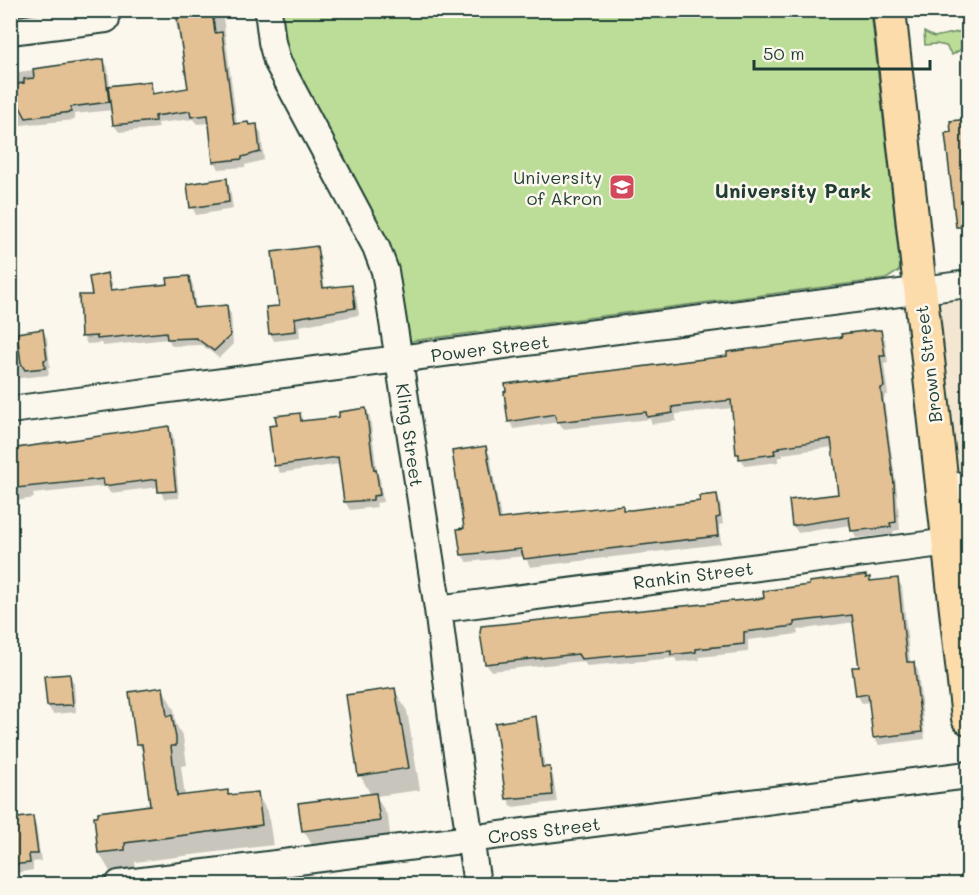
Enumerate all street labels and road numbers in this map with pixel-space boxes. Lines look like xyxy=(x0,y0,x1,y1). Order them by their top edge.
street label: Brown Street xyxy=(909,304,947,424)
street label: Power Street xyxy=(430,329,550,367)
street label: Kling Street xyxy=(391,382,429,488)
street label: Rankin Street xyxy=(632,556,754,594)
street label: Cross Street xyxy=(486,811,602,849)

